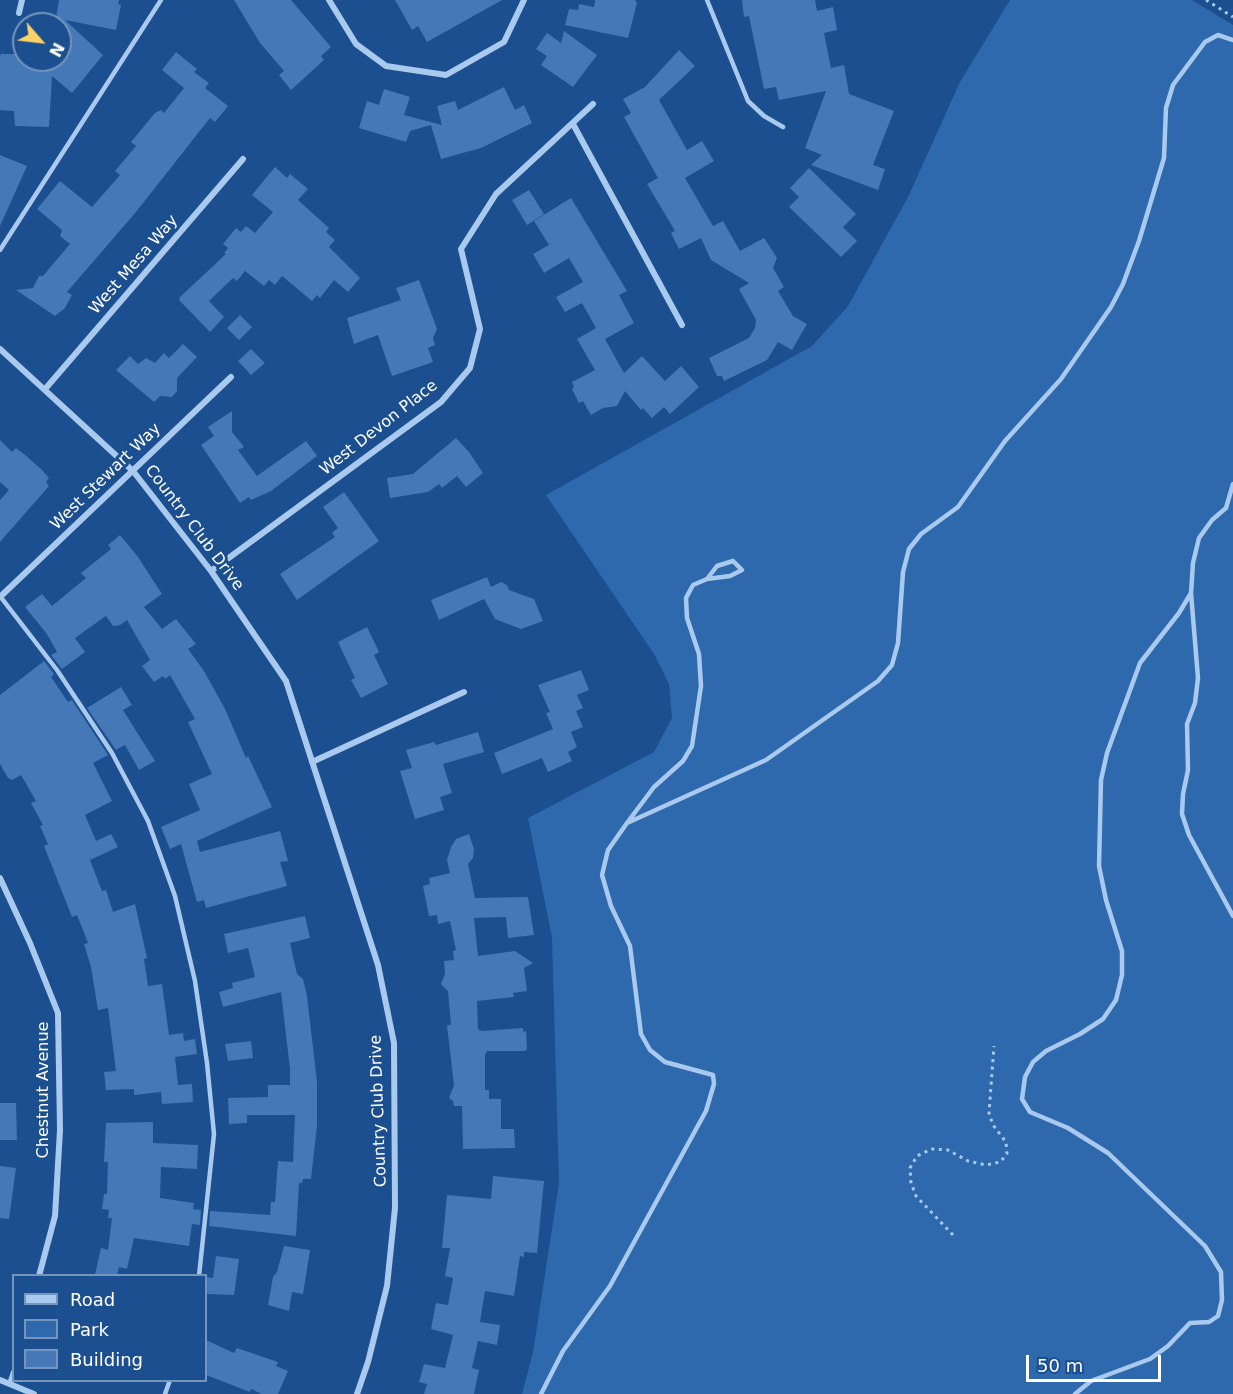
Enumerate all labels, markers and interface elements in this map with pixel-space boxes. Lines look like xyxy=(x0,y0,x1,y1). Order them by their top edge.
north arrow xyxy=(12,12,72,72)
text: N xyxy=(45,39,68,60)
street label: West Mesa Way xyxy=(86,211,182,319)
street label: West Devon Place xyxy=(317,376,441,480)
street label: West Stewart Way xyxy=(47,420,165,534)
street label: Country Club Drive xyxy=(141,461,247,595)
street label: Chestnut Avenue xyxy=(34,1022,54,1158)
street label: Country Club Drive xyxy=(367,1035,391,1187)
legend xyxy=(12,1274,207,1382)
text: Road xyxy=(70,1289,115,1310)
text: Park xyxy=(70,1319,109,1340)
scale bar xyxy=(1029,1343,1164,1381)
text: Building xyxy=(70,1349,143,1370)
text: 50 m xyxy=(1037,1355,1083,1376)

